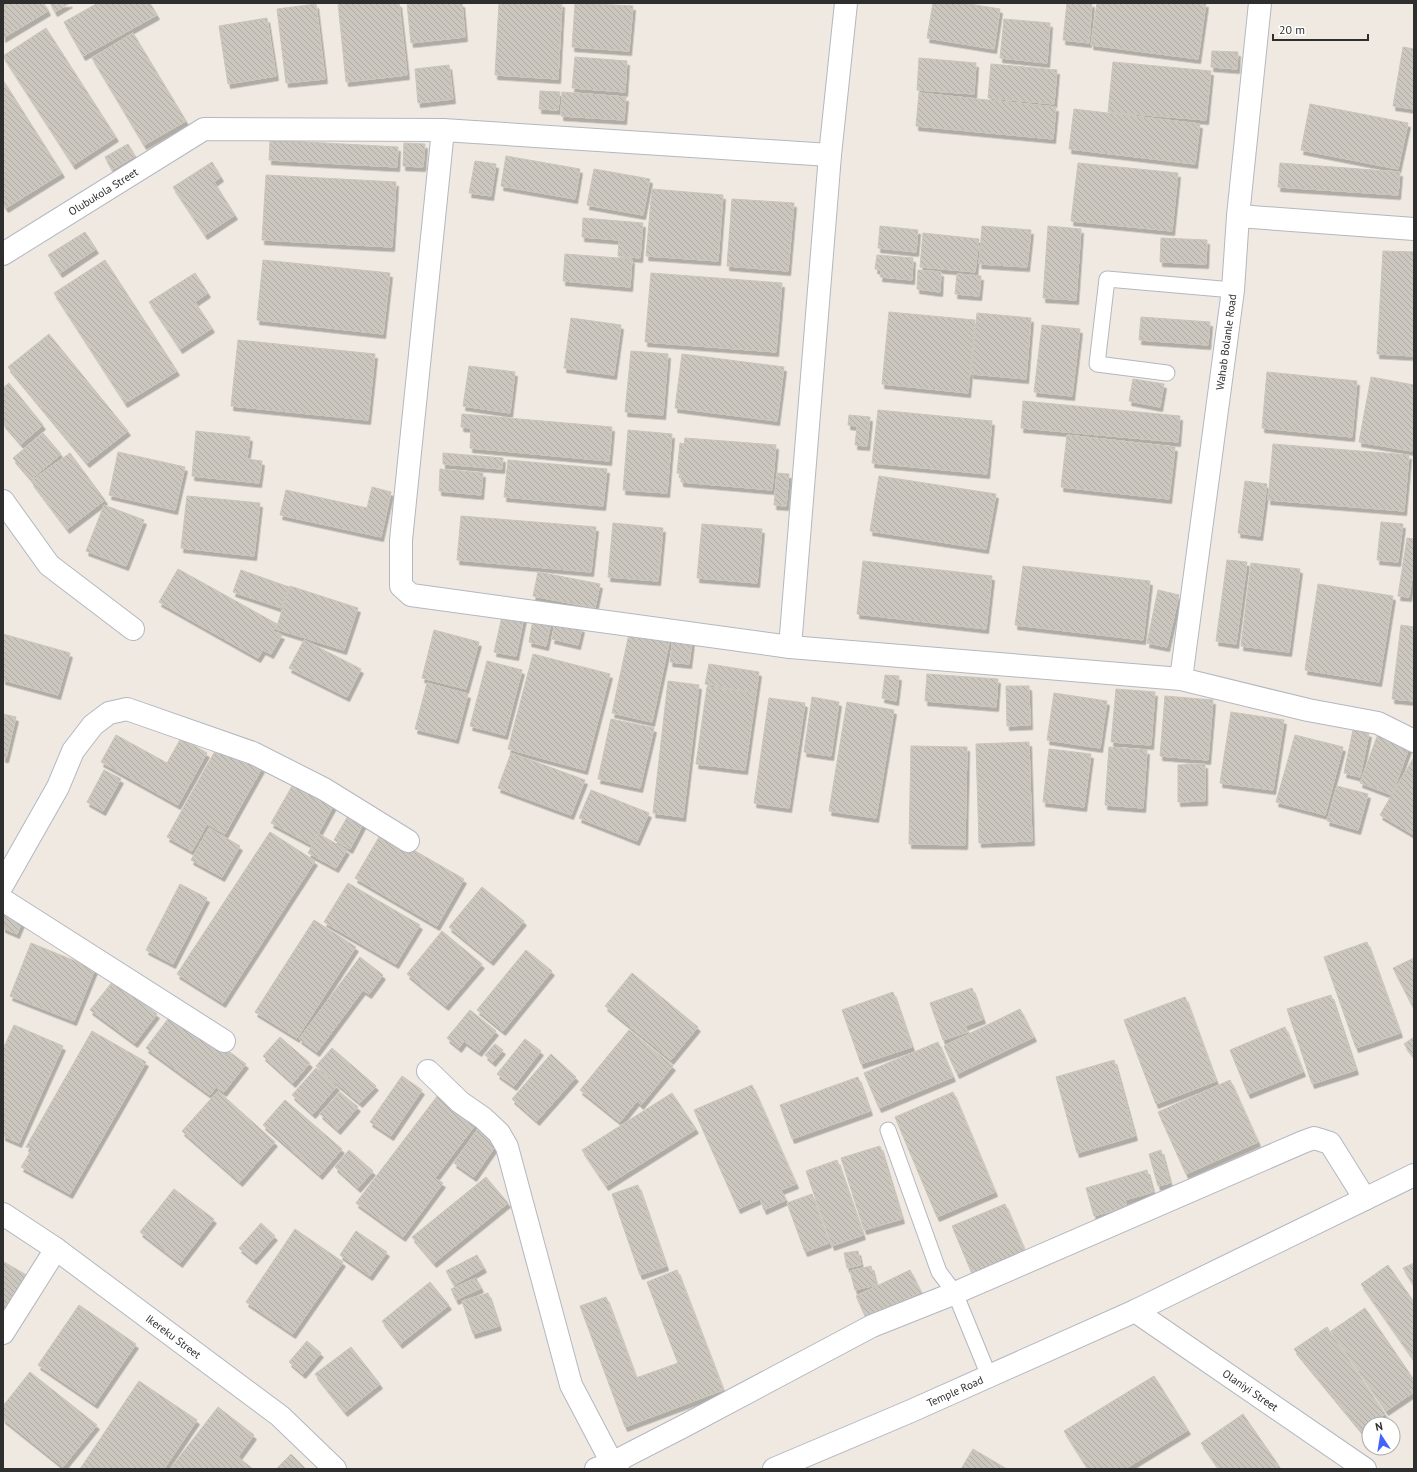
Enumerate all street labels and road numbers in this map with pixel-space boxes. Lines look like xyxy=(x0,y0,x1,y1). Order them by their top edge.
street label: Olubukola Street xyxy=(66,165,141,219)
street label: Wahab Bolanle Road xyxy=(1213,293,1239,391)
street label: Ikereku Street xyxy=(143,1311,204,1362)
street label: Olaniyi Street xyxy=(1220,1366,1281,1414)
street label: Temple Road xyxy=(925,1373,985,1410)

